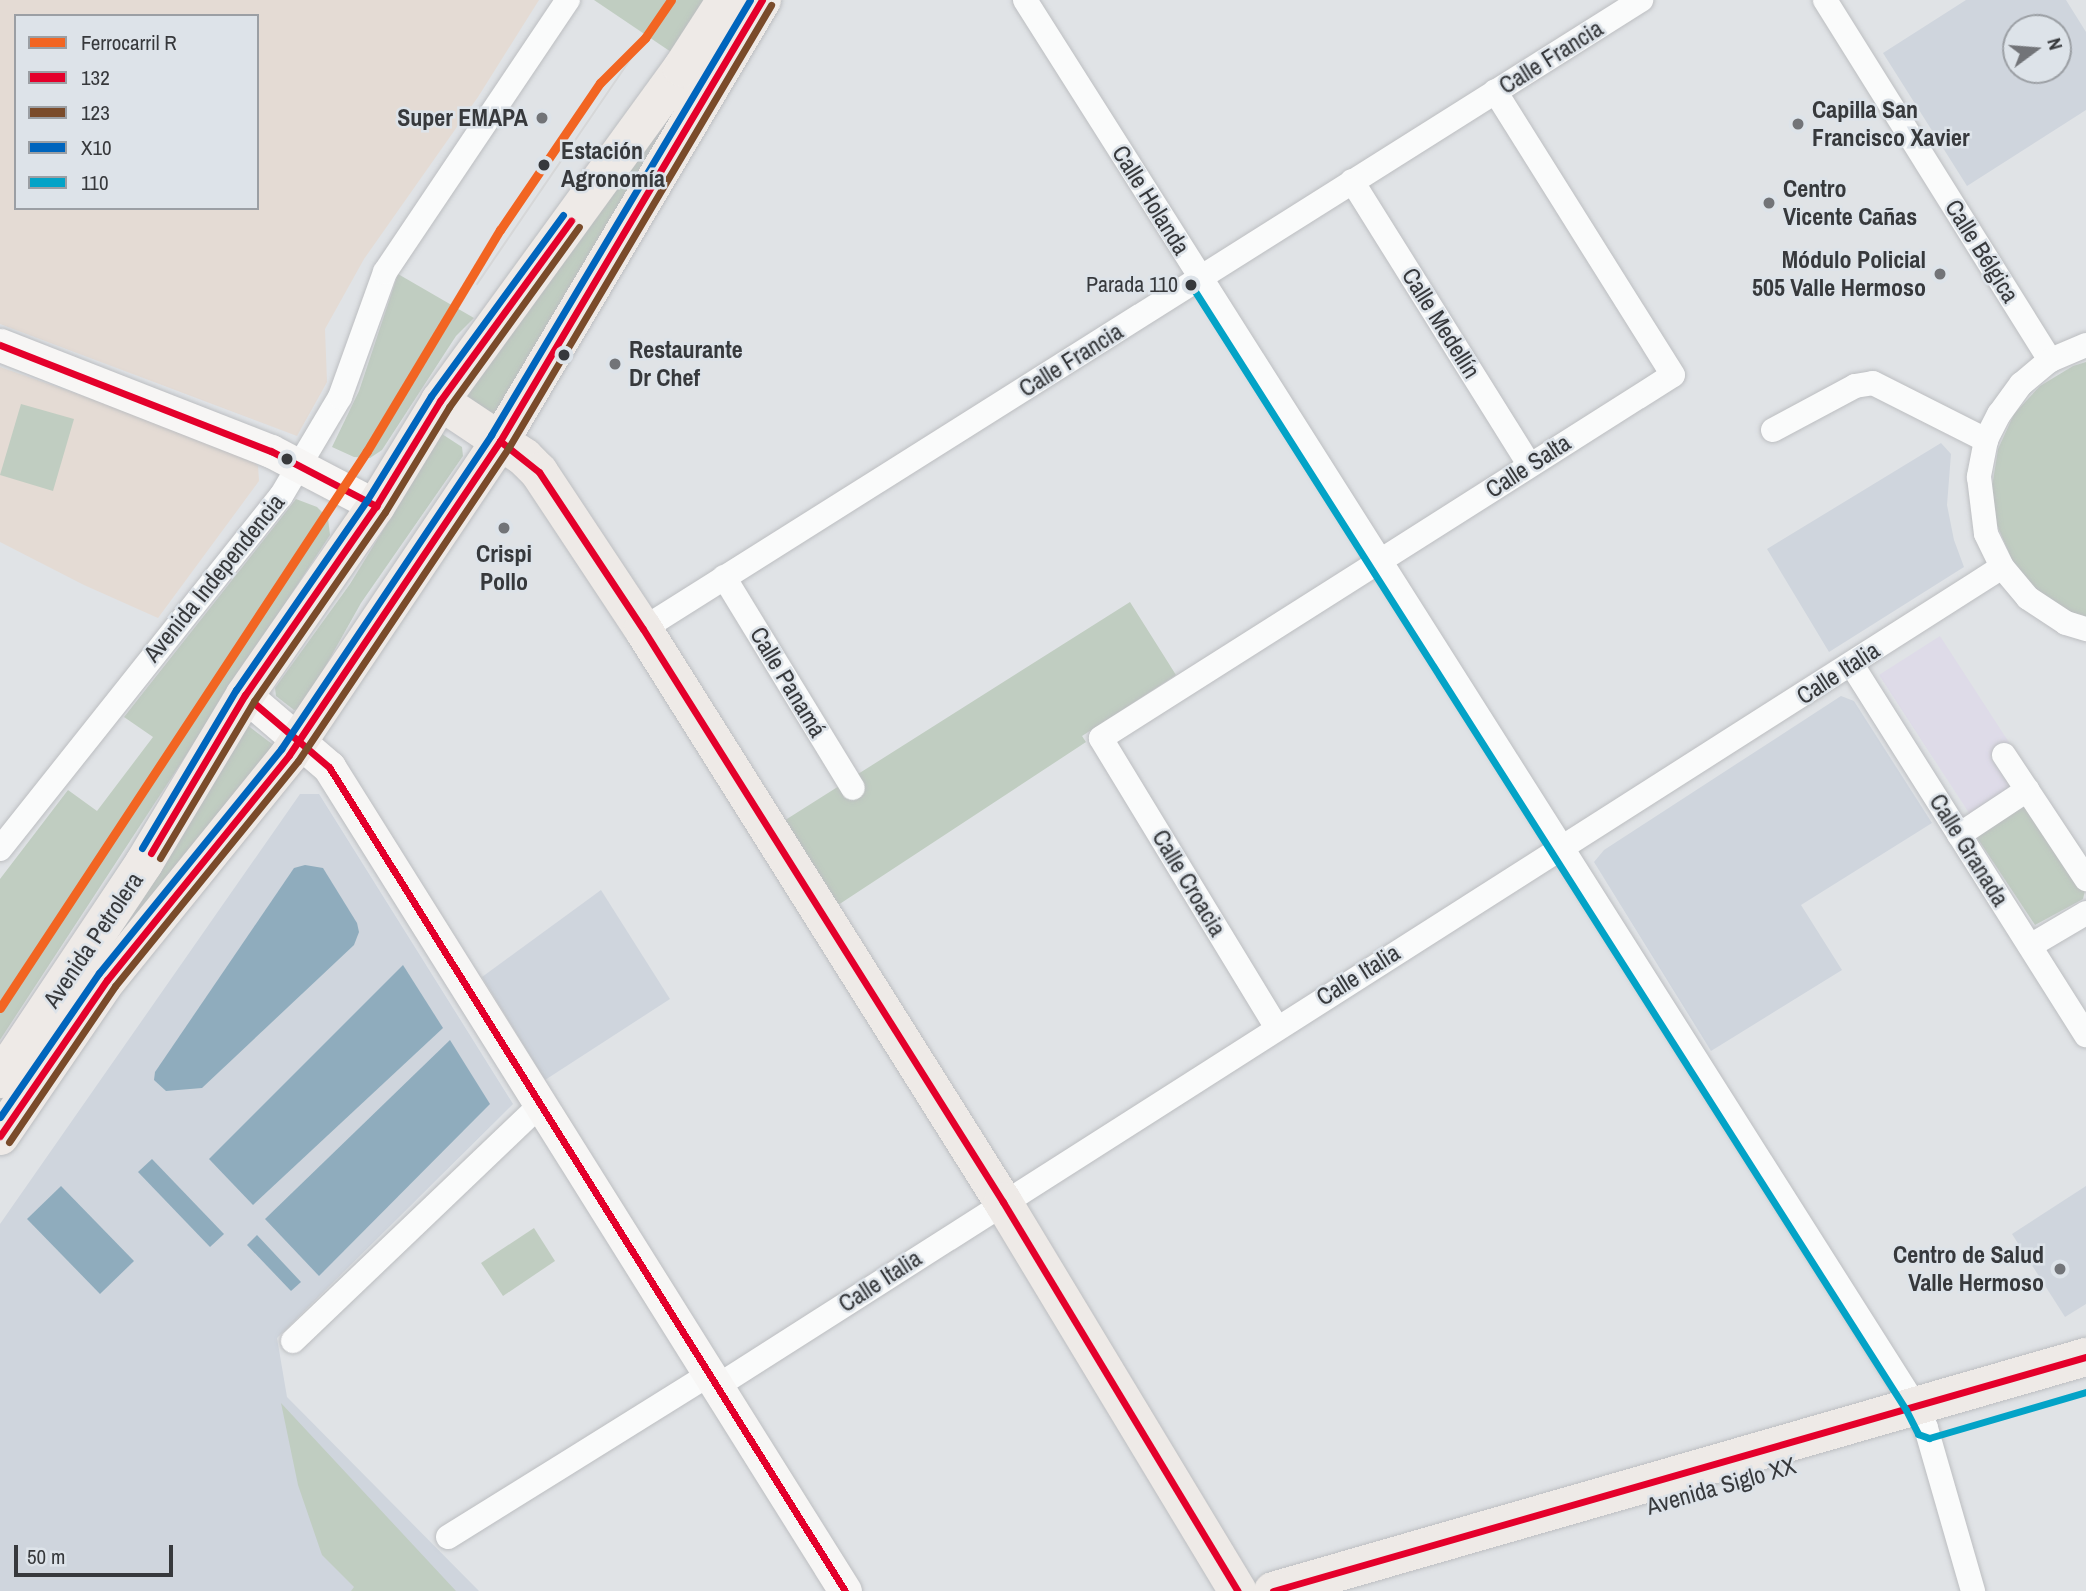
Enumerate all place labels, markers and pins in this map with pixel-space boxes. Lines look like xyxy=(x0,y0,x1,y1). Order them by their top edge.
place label: Capilla San Francisco Xavier xyxy=(1812,96,1970,152)
place label: Super EMAPA xyxy=(397,104,528,132)
marker: Super EMAPA xyxy=(534,110,550,126)
marker: Capilla San Francisco Xavier xyxy=(1790,116,1806,132)
place label: Estación Agronomía xyxy=(561,137,665,193)
marker: Estación Agronomía xyxy=(533,154,555,176)
place label: Centro Vicente Cañas xyxy=(1783,175,1917,231)
marker: Centro Vicente Cañas xyxy=(1761,195,1777,211)
place label: Módulo Policial 505 Valle Hermoso xyxy=(1752,246,1926,302)
marker: Módulo Policial 505 Valle Hermoso xyxy=(1932,266,1948,282)
place label: Parada 110 xyxy=(1086,272,1178,298)
marker: Parada 110 xyxy=(1184,278,1198,292)
place label: Restaurante Dr Chef xyxy=(629,336,743,392)
unlabelled marker xyxy=(557,348,571,362)
marker: Restaurante Dr Chef xyxy=(607,356,623,372)
unlabelled marker xyxy=(280,452,294,466)
marker: Crispi Pollo xyxy=(496,520,512,536)
place label: Crispi Pollo xyxy=(476,540,532,596)
place label: Centro de Salud Valle Hermoso xyxy=(1893,1241,2044,1297)
marker: Centro de Salud Valle Hermoso xyxy=(2050,1259,2070,1279)

